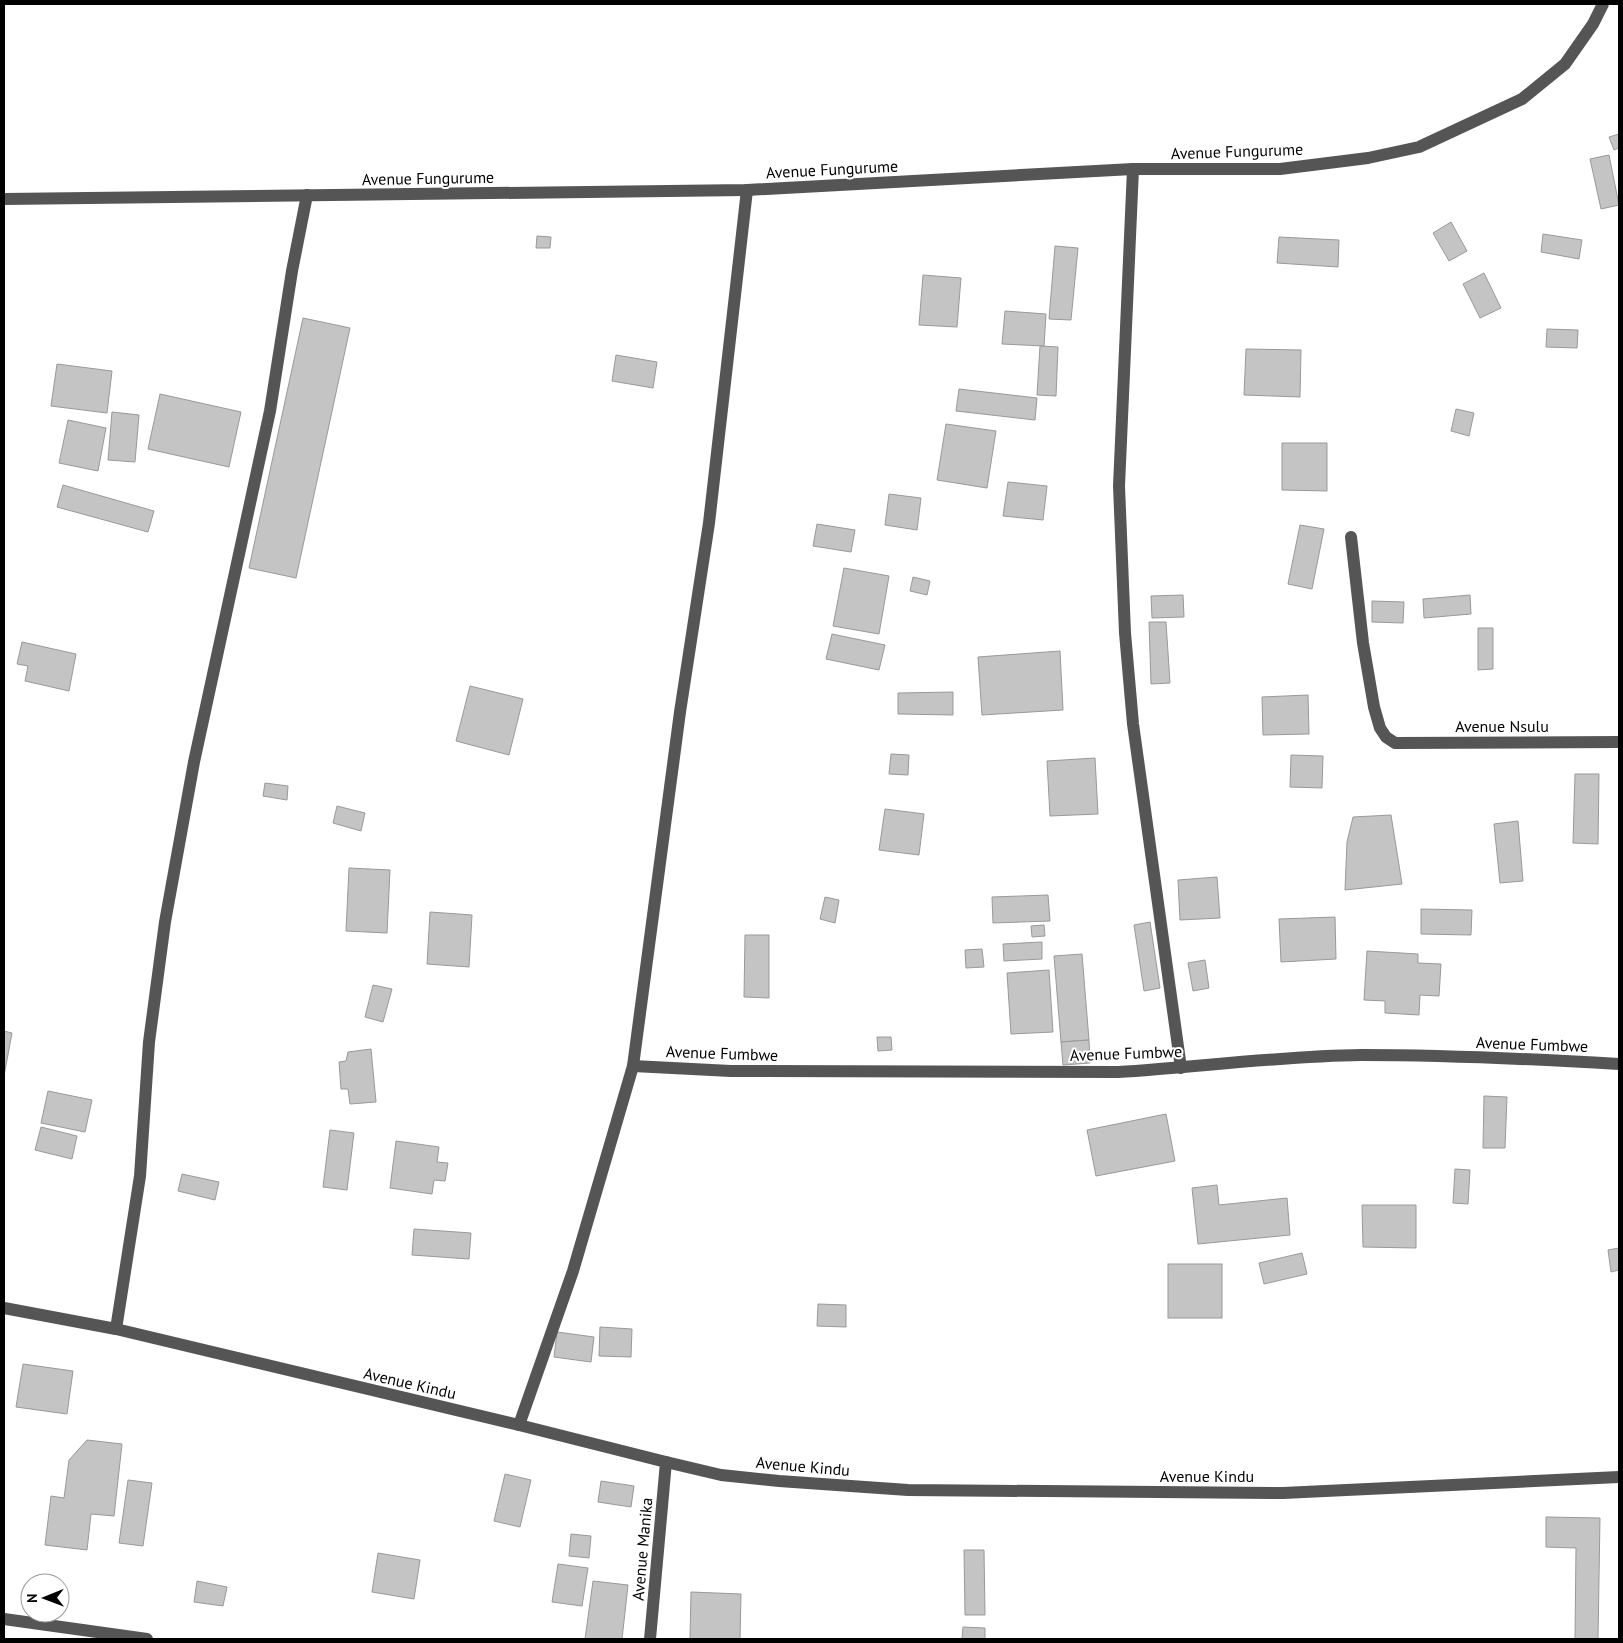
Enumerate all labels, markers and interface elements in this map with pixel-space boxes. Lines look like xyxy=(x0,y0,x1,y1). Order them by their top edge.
street label: Avenue Fungurume xyxy=(1171,139,1303,163)
street label: Avenue Fungurume xyxy=(765,156,899,182)
street label: Avenue Fungurume xyxy=(362,167,494,189)
street label: Avenue Nsulu xyxy=(1455,716,1549,736)
street label: Avenue Fumbwe xyxy=(1476,1032,1588,1056)
street label: Avenue Fumbwe xyxy=(666,1041,778,1065)
street label: Avenue Fumbwe xyxy=(1070,1041,1182,1065)
street label: Avenue Kindu xyxy=(362,1363,458,1403)
street label: Avenue Kindu xyxy=(755,1452,851,1480)
street label: Avenue Kindu xyxy=(1160,1466,1254,1486)
street label: Avenue Manika xyxy=(628,1497,656,1601)
north arrow xyxy=(20,1573,70,1623)
text: N xyxy=(23,1593,41,1603)

